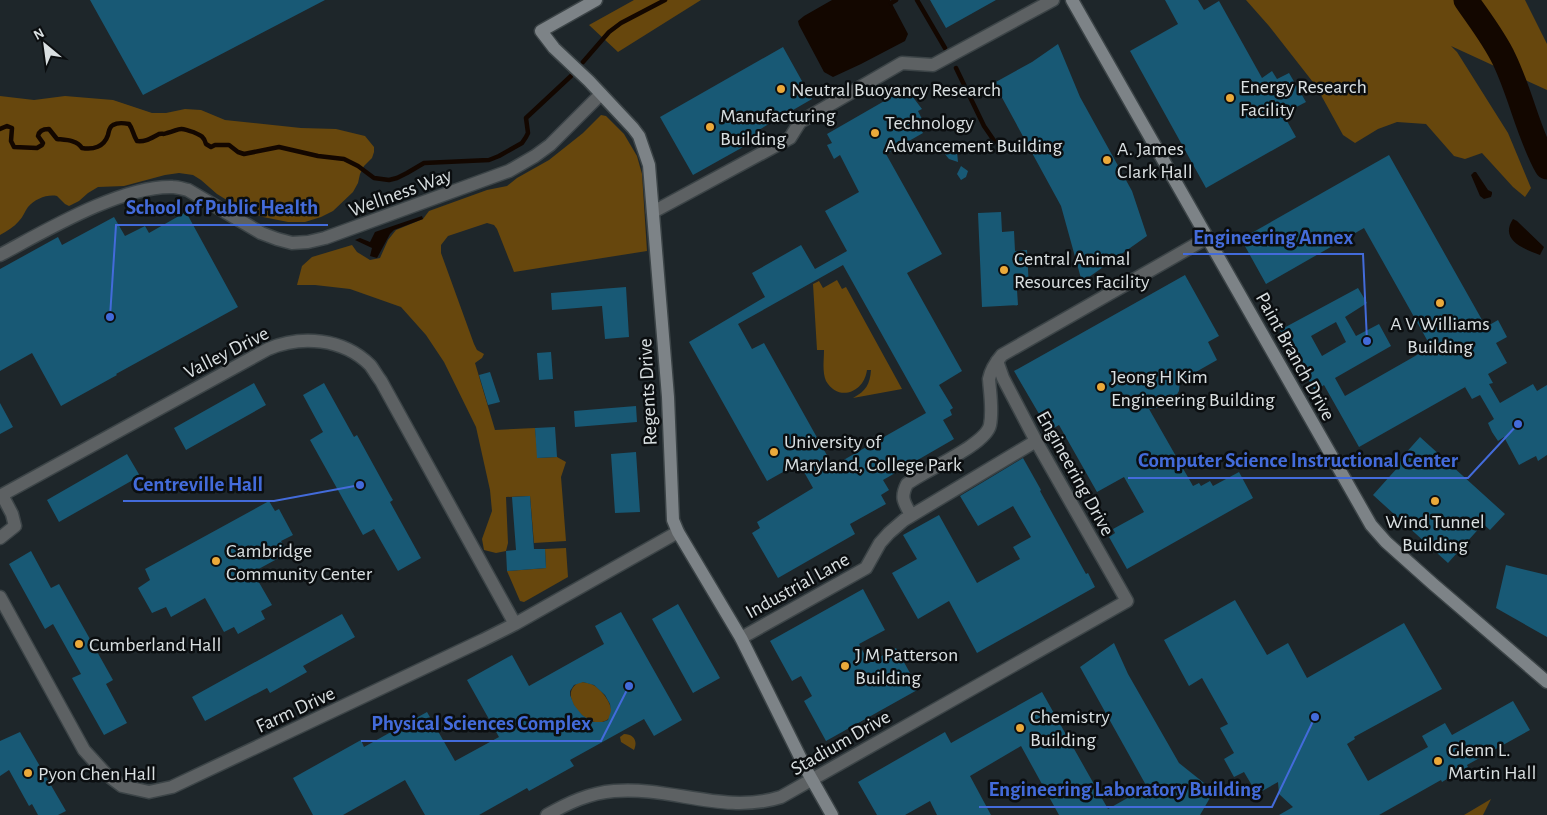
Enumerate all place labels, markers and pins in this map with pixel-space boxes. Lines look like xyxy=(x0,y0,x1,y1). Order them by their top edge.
place label: Energy Research Facility xyxy=(1240,77,1367,120)
place label: Neutral Buoyancy Research xyxy=(791,80,1001,100)
marker: Neutral Buoyancy Research xyxy=(775,83,787,95)
marker: Energy Research Facility xyxy=(1224,92,1236,104)
place label: Manufacturing Building xyxy=(720,106,836,149)
place label: Technology Advancement Building xyxy=(885,113,1062,156)
marker: Manufacturing Building xyxy=(704,121,716,133)
marker: Technology Advancement Building xyxy=(869,127,881,139)
place label: A. James Clark Hall xyxy=(1117,139,1193,182)
marker: A. James Clark Hall xyxy=(1101,154,1113,166)
callout: School of Public Health xyxy=(116,189,328,225)
callout: Engineering Annex xyxy=(1183,218,1363,254)
place label: Central Animal Resources Facility xyxy=(1014,249,1150,292)
marker: Central Animal Resources Facility xyxy=(998,264,1010,276)
marker: A V Williams Building xyxy=(1434,297,1446,309)
place label: A V Williams Building xyxy=(1390,314,1490,357)
place label: Jeong H Kim Engineering Building xyxy=(1111,367,1275,410)
marker: Jeong H Kim Engineering Building xyxy=(1095,381,1107,393)
place label: University of Maryland, College Park xyxy=(784,432,962,475)
callout: Computer Science Instructional Center xyxy=(1128,442,1468,478)
marker: University of Maryland, College Park xyxy=(768,446,780,458)
callout: Centreville Hall xyxy=(123,465,274,501)
marker: Wind Tunnel Building xyxy=(1429,495,1441,507)
place label: Wind Tunnel Building xyxy=(1385,512,1485,555)
place label: Cambridge Community Center xyxy=(226,541,373,584)
marker: Cambridge Community Center xyxy=(210,555,222,567)
place label: Cumberland Hall xyxy=(89,635,221,655)
marker: Cumberland Hall xyxy=(73,638,85,650)
place label: J M Patterson Building xyxy=(855,645,958,688)
marker: J M Patterson Building xyxy=(839,660,851,672)
callout: Physical Sciences Complex xyxy=(361,705,601,741)
place label: Chemistry Building xyxy=(1030,707,1110,750)
marker: Chemistry Building xyxy=(1014,722,1026,734)
place label: Glenn L. Martin Hall xyxy=(1448,740,1536,783)
marker: Glenn L. Martin Hall xyxy=(1432,755,1444,767)
place label: Pyon Chen Hall xyxy=(38,764,156,784)
marker: Pyon Chen Hall xyxy=(22,767,34,779)
callout: Engineering Laboratory Building xyxy=(979,771,1272,807)

